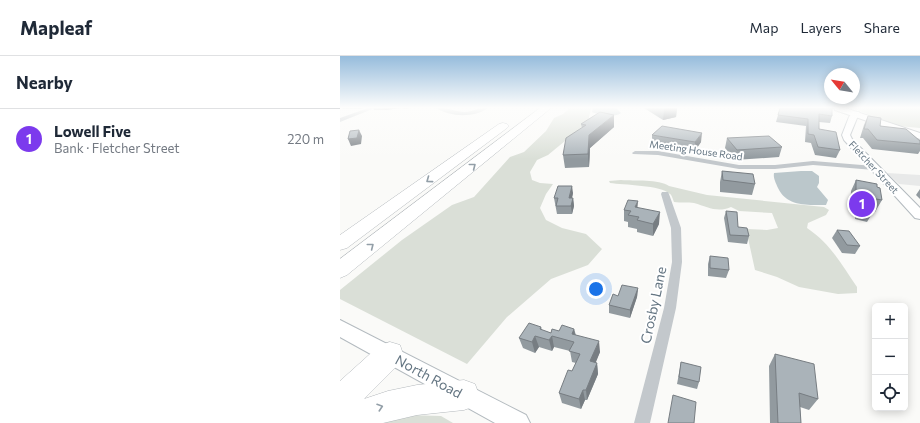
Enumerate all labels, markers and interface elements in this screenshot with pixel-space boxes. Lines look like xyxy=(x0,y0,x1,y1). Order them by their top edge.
text: Mapleaf xyxy=(20,16,92,39)
text: Map xyxy=(750,19,778,36)
text: Layers xyxy=(800,19,842,36)
text: Share xyxy=(864,19,900,36)
north arrow xyxy=(824,68,860,104)
text: Nearby xyxy=(16,72,73,93)
text: Lowell Five xyxy=(54,122,131,140)
text: 1 xyxy=(26,131,32,147)
text: 220 m xyxy=(287,131,324,147)
street label: Meeting House Road xyxy=(649,138,744,163)
street label: Fletcher Street xyxy=(847,138,901,196)
text: Bank · Fletcher Street xyxy=(54,140,180,156)
one-way arrow xyxy=(468,163,475,170)
one-way arrow xyxy=(426,175,433,182)
pin: 1 xyxy=(849,189,875,219)
one-way arrow xyxy=(366,244,373,251)
street label: Crosby Lane xyxy=(637,265,669,345)
your location xyxy=(586,279,606,299)
map controls xyxy=(872,303,908,411)
button: + xyxy=(872,303,908,339)
button: − xyxy=(872,339,908,375)
street label: North Road xyxy=(393,351,465,401)
button: locate xyxy=(872,375,908,411)
one-way arrow xyxy=(377,403,384,412)

